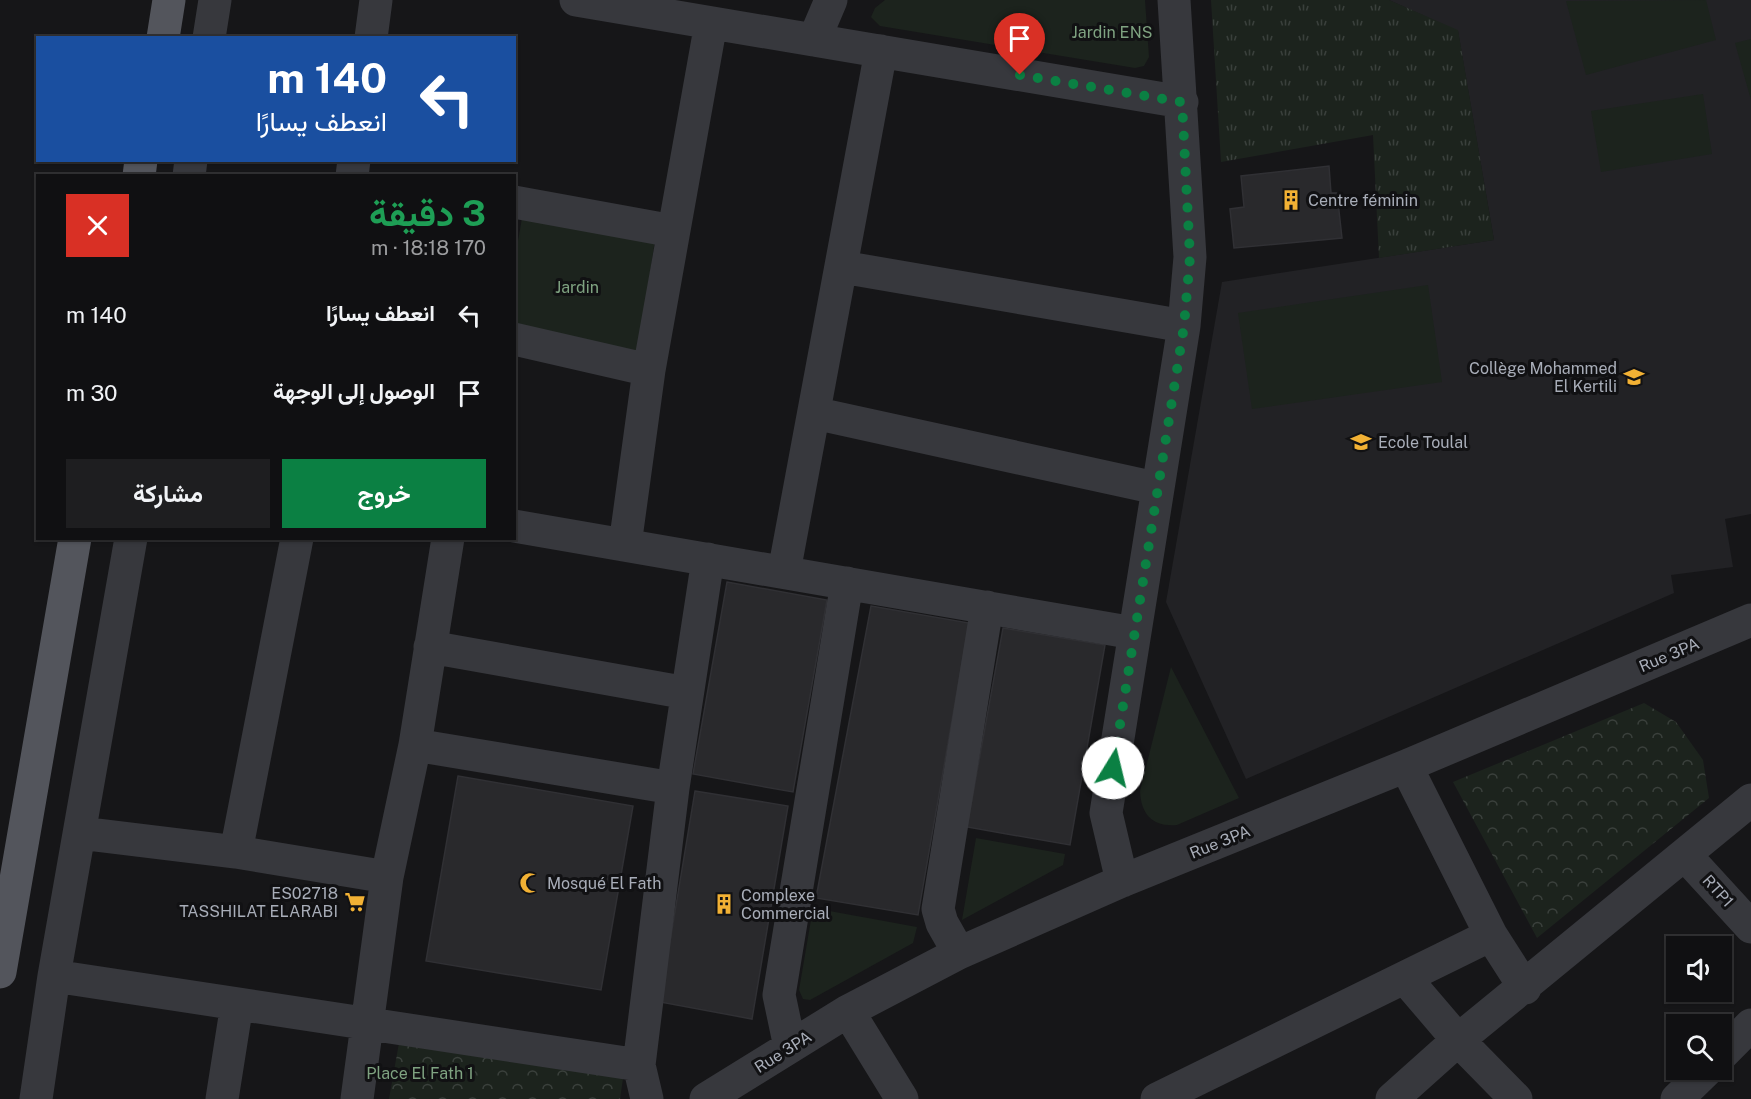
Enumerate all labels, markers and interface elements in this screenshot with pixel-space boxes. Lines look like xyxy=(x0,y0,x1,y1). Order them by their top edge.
pin xyxy=(994,13,1045,75)
icon: arrive xyxy=(1003,22,1036,55)
park label: Jardin ENS xyxy=(1072,23,1152,42)
text: 140 m xyxy=(267,53,387,102)
icon: left xyxy=(408,60,486,138)
text: انعطف يسارًا xyxy=(256,105,387,137)
building icon: Centre féminin xyxy=(1279,188,1303,212)
place label: Centre féminin xyxy=(1308,191,1418,210)
text: 3 دقيقة xyxy=(369,192,486,234)
button: close xyxy=(66,194,129,257)
text: 170 m · 18:18 xyxy=(371,236,486,260)
park label: Jardin xyxy=(555,278,599,297)
icon: left xyxy=(453,299,486,332)
text: انعطف يسارًا xyxy=(326,300,435,326)
text: 140 m xyxy=(66,302,127,328)
place label: Collège Mohammed El Kertili xyxy=(1469,359,1617,396)
school or university icon: Collège Mohammed El Kertili xyxy=(1622,365,1646,389)
icon: arrive xyxy=(453,377,486,410)
text: الوصول إلى الوجهة xyxy=(273,378,435,404)
text: 30 m xyxy=(66,380,118,406)
school or university icon: Ecole Toulal xyxy=(1349,430,1373,454)
place label: Ecole Toulal xyxy=(1378,433,1468,452)
button: مشاركة xyxy=(66,459,270,528)
button: خروج xyxy=(282,459,486,528)
street label: Rue 3PA xyxy=(1636,634,1702,676)
position arrow xyxy=(1081,736,1145,800)
street label: Rue 3PA xyxy=(1187,821,1253,863)
mosque icon: Mosqué El Fath xyxy=(518,871,542,895)
street label: RTP1 xyxy=(1699,871,1737,911)
place label: Mosqué El Fath xyxy=(547,874,662,893)
place label: ES02718 TASSHILAT ELARABI xyxy=(179,884,338,921)
place label: Complexe Commercial xyxy=(741,886,830,923)
supermarket icon: ES02718 TASSHILAT ELARABI xyxy=(343,890,367,914)
building icon: Complexe Commercial xyxy=(712,892,736,916)
map controls xyxy=(1666,936,1732,1080)
button: sound xyxy=(1666,936,1732,1002)
button: search xyxy=(1666,1014,1732,1080)
street label: Rue 3PA xyxy=(751,1027,815,1077)
park label: Place El Fath 1 xyxy=(366,1064,474,1083)

